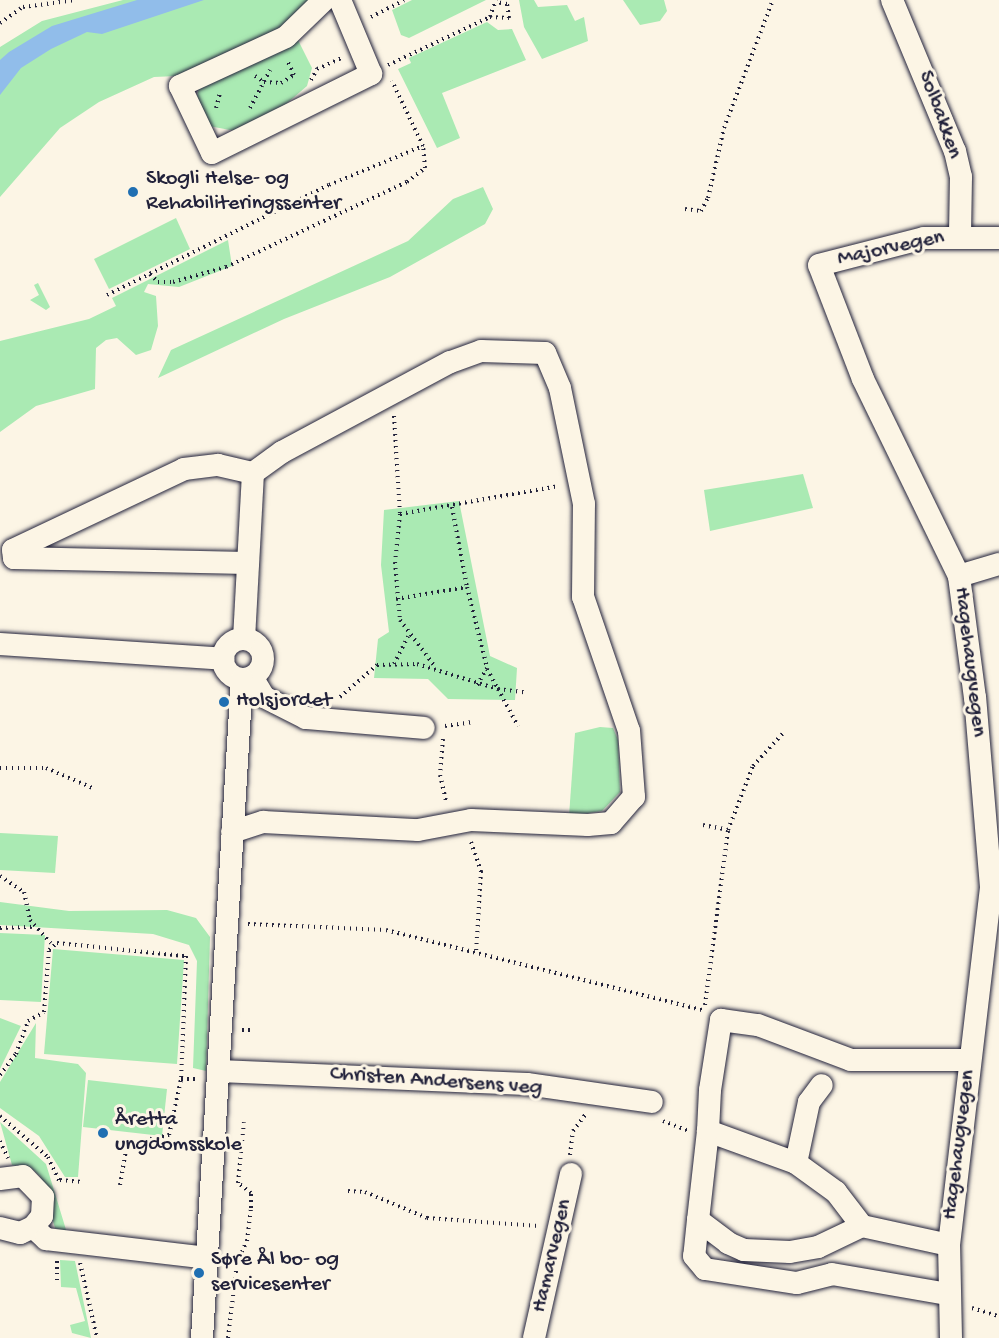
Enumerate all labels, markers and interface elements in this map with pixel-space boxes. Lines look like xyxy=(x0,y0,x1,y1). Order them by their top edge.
street label: Solbakken xyxy=(911,67,967,163)
place label: Skogli Helse- og Rehabiliteringssenter xyxy=(146,166,341,218)
marker: Skogli Helse- og Rehabiliteringssenter xyxy=(124,183,142,201)
street label: Majorvegen xyxy=(835,225,947,273)
street label: Hagehaugvegen xyxy=(947,586,991,738)
place label: Holsjordet xyxy=(236,689,332,715)
marker: Holsjordet xyxy=(217,695,231,709)
street label: Christen Andersens veg xyxy=(329,1061,543,1103)
street label: Hagehaugvegen xyxy=(938,1069,982,1221)
place label: Åretta ungdomsskole xyxy=(115,1107,242,1158)
marker: Åretta ungdomsskole xyxy=(96,1126,110,1140)
street label: Hamarvegen xyxy=(527,1197,579,1315)
place label: Søre Ål bo- og servicesenter xyxy=(211,1247,339,1298)
marker: Søre Ål bo- og servicesenter xyxy=(192,1266,206,1280)

